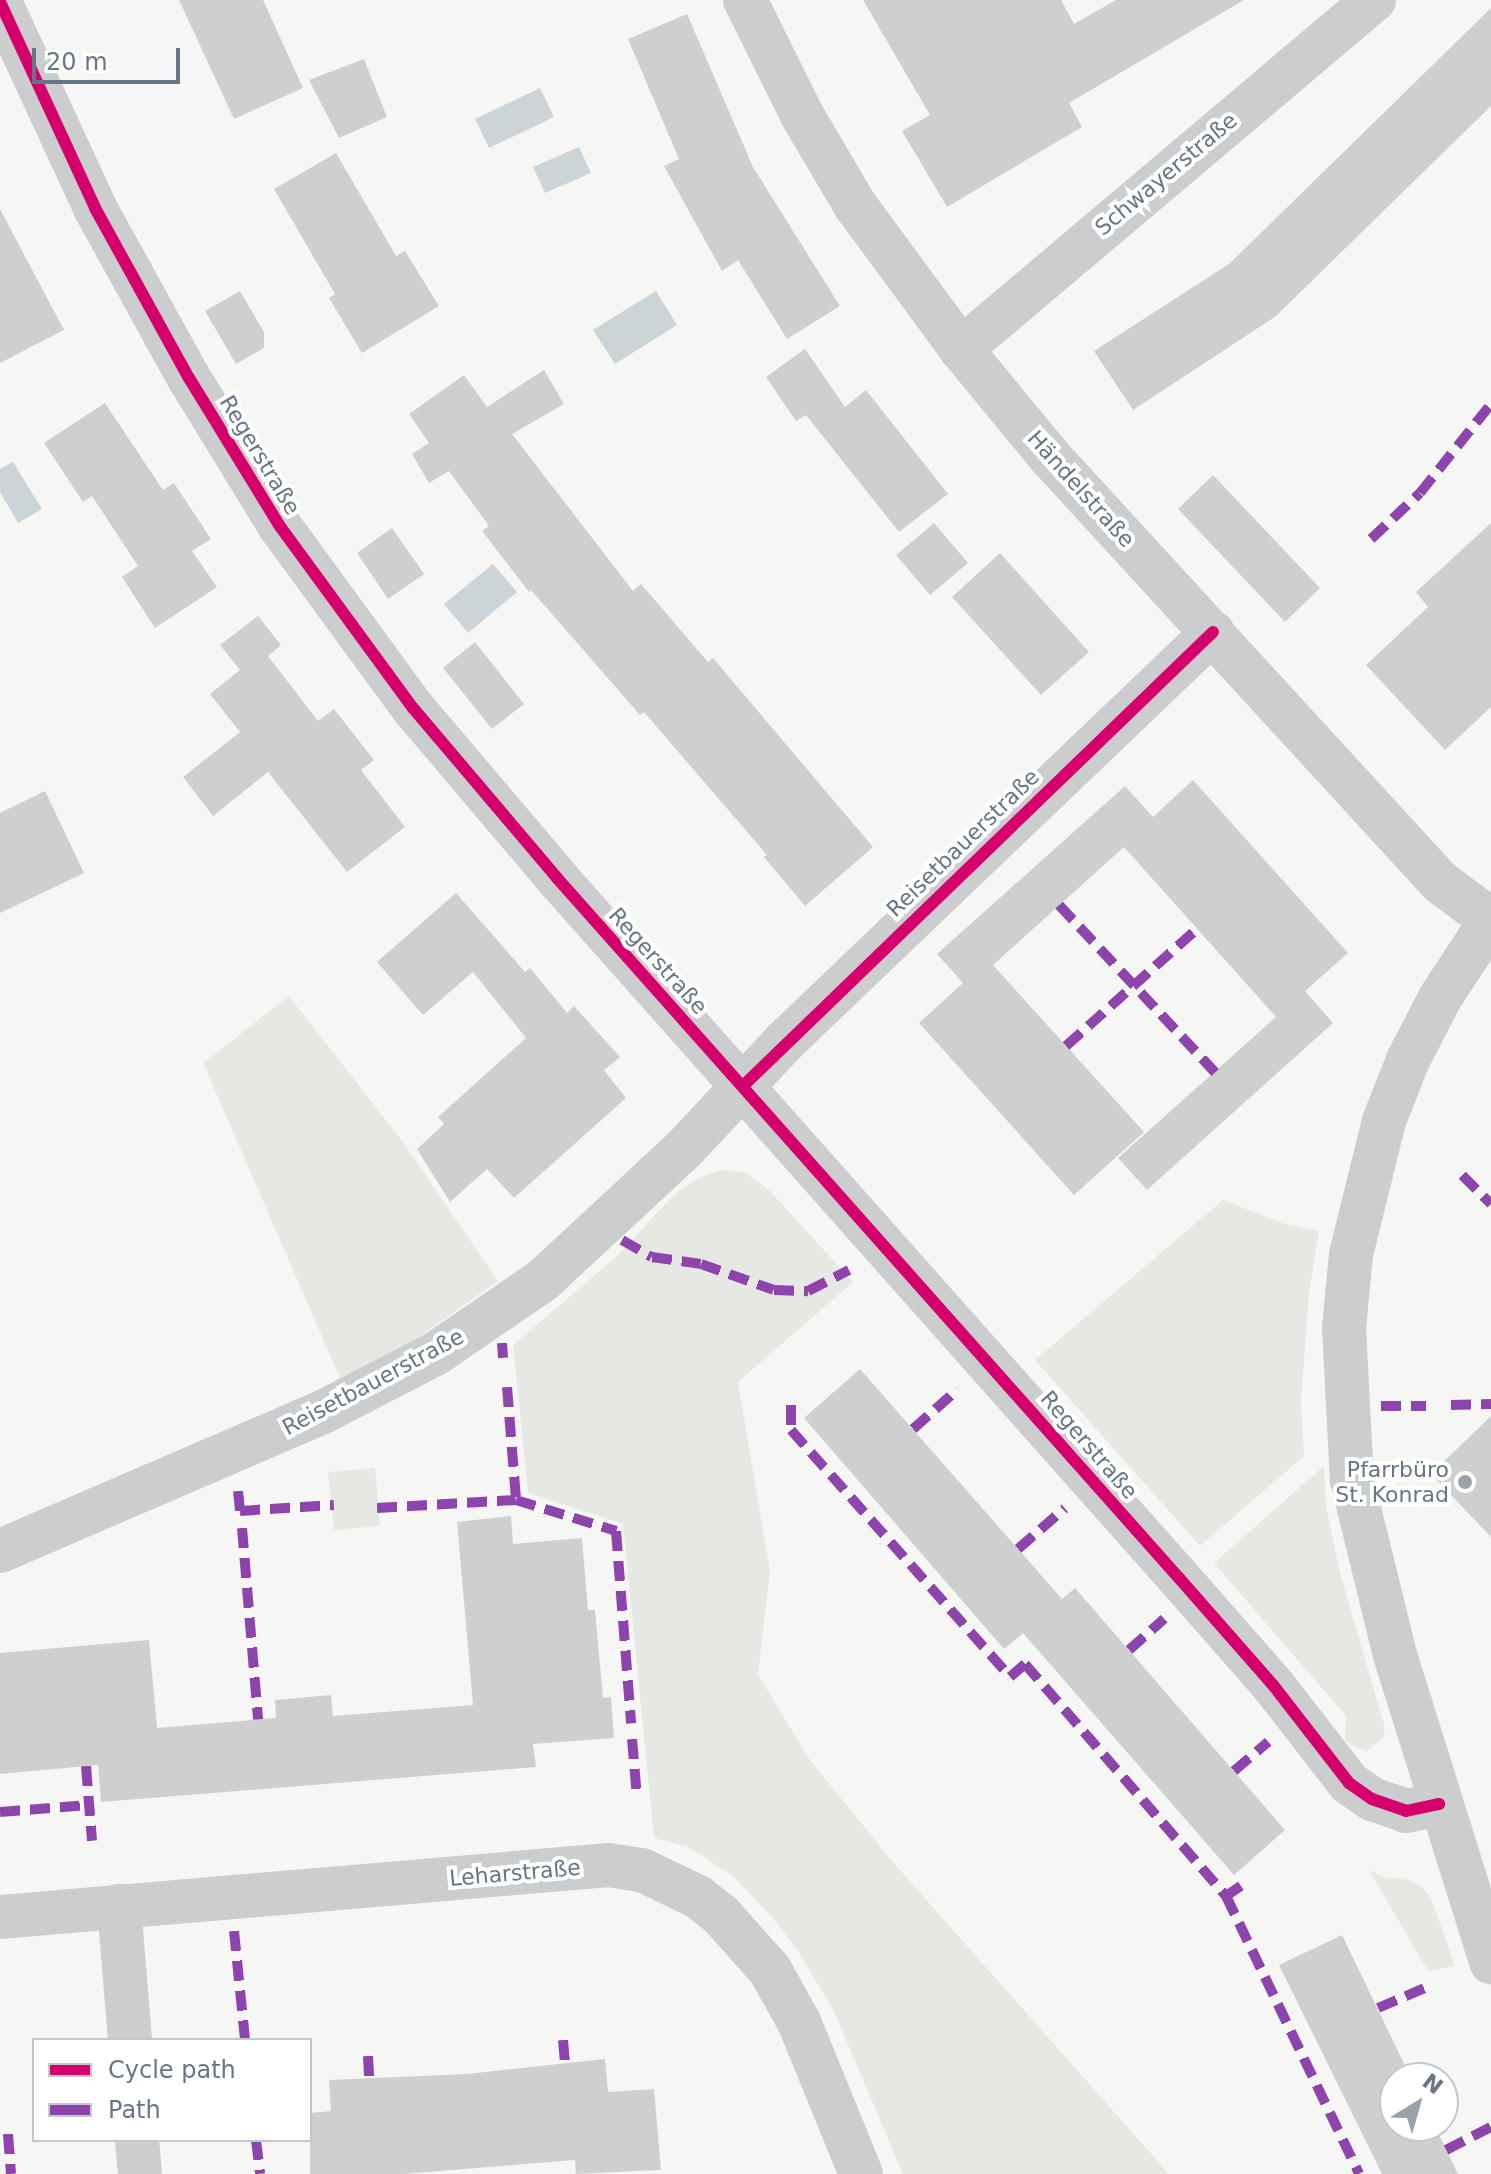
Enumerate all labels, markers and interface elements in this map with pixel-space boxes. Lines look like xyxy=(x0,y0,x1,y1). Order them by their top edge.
scale bar xyxy=(36,32,184,82)
text: 20 m xyxy=(46,48,108,76)
street label: Schwayerstraße xyxy=(1090,107,1242,241)
street label: Regerstraße xyxy=(214,391,306,519)
street label: Händelstraße xyxy=(1022,425,1140,553)
street label: Reisetbauerstraße xyxy=(881,764,1045,922)
street label: Regerstraße xyxy=(603,902,713,1020)
street label: Reisetbauerstraße xyxy=(278,1323,468,1441)
street label: Regerstraße xyxy=(1035,1386,1143,1504)
place label: Pfarrbüro St. Konrad xyxy=(1335,1456,1449,1508)
marker: Pfarrbüro St. Konrad xyxy=(1456,1473,1474,1491)
street label: Leharstraße xyxy=(448,1854,582,1892)
legend xyxy=(32,2038,312,2142)
text: Cycle path xyxy=(108,2056,236,2084)
north arrow xyxy=(1379,2062,1459,2142)
text: N xyxy=(1418,2068,1447,2100)
text: Path xyxy=(108,2096,161,2124)

